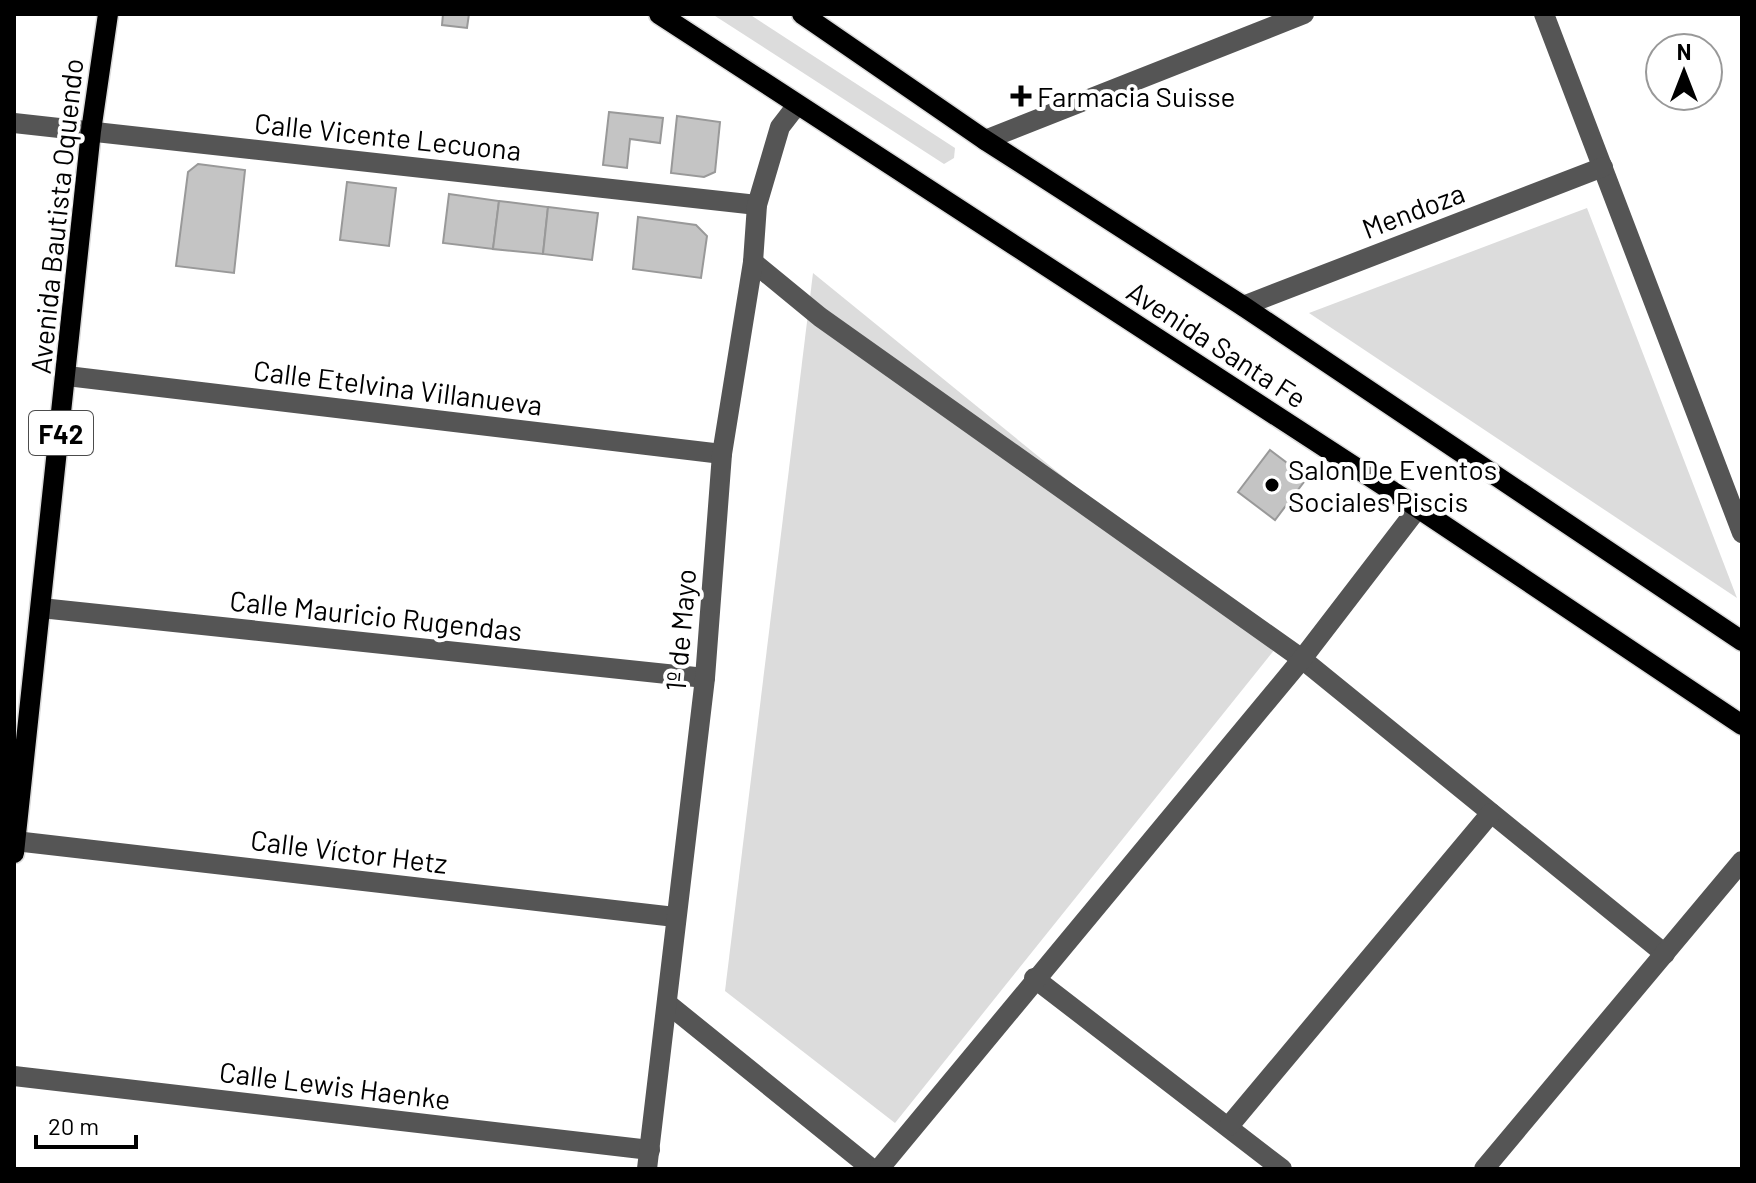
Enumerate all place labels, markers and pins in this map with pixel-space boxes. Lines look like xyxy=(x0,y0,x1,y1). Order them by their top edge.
place label: Farmacia Suisse xyxy=(1037,79,1236,113)
marker: Farmacia Suisse xyxy=(1012,87,1030,105)
place label: Salon De Eventos Sociales Piscis xyxy=(1288,452,1497,518)
marker: Salon De Eventos Sociales Piscis xyxy=(1263,476,1281,494)

